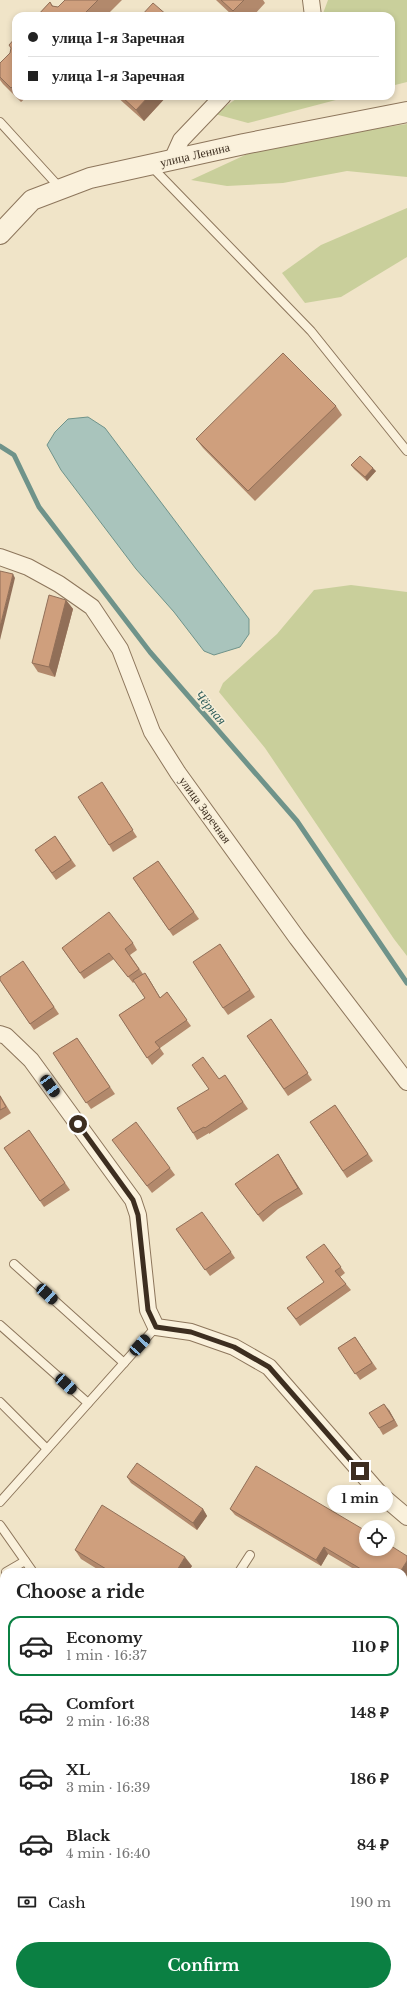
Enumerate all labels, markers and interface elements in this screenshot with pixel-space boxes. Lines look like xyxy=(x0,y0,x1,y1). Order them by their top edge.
text: улица 1-я Заречная xyxy=(52,28,185,47)
text: улица 1-я Заречная xyxy=(52,66,185,85)
street label: улица Ленина xyxy=(159,139,232,170)
water label: Чёрная xyxy=(191,687,230,728)
street label: улица Заречная xyxy=(176,773,235,846)
car xyxy=(38,1073,62,1099)
route start xyxy=(69,1115,87,1133)
car xyxy=(34,1282,60,1306)
car xyxy=(128,1332,152,1358)
car xyxy=(53,1372,79,1396)
route end xyxy=(351,1462,369,1480)
callout: 1 min xyxy=(327,1485,393,1513)
text: 1 min xyxy=(341,1490,379,1507)
map controls xyxy=(359,1520,395,1556)
button: locate xyxy=(359,1520,395,1556)
text: Choose a ride xyxy=(16,1581,145,1603)
icon: car xyxy=(18,1628,54,1664)
text: Economy xyxy=(66,1628,143,1647)
text: 110 ₽ xyxy=(352,1637,389,1656)
text: 1 min · 16:37 xyxy=(66,1647,146,1664)
icon: car xyxy=(18,1694,54,1730)
text: Comfort xyxy=(66,1694,134,1713)
text: 148 ₽ xyxy=(350,1703,389,1722)
text: 2 min · 16:38 xyxy=(66,1713,150,1730)
icon: car xyxy=(18,1760,54,1796)
text: XL xyxy=(66,1760,90,1779)
text: 186 ₽ xyxy=(350,1769,389,1788)
text: 3 min · 16:39 xyxy=(66,1779,150,1796)
icon: car xyxy=(18,1826,54,1862)
text: Black xyxy=(66,1826,110,1845)
text: 84 ₽ xyxy=(357,1835,389,1854)
text: 4 min · 16:40 xyxy=(66,1845,151,1862)
icon: cash xyxy=(16,1891,38,1913)
text: Cash xyxy=(48,1893,85,1912)
text: 190 m xyxy=(350,1894,391,1911)
button: Confirm xyxy=(16,1942,391,1988)

